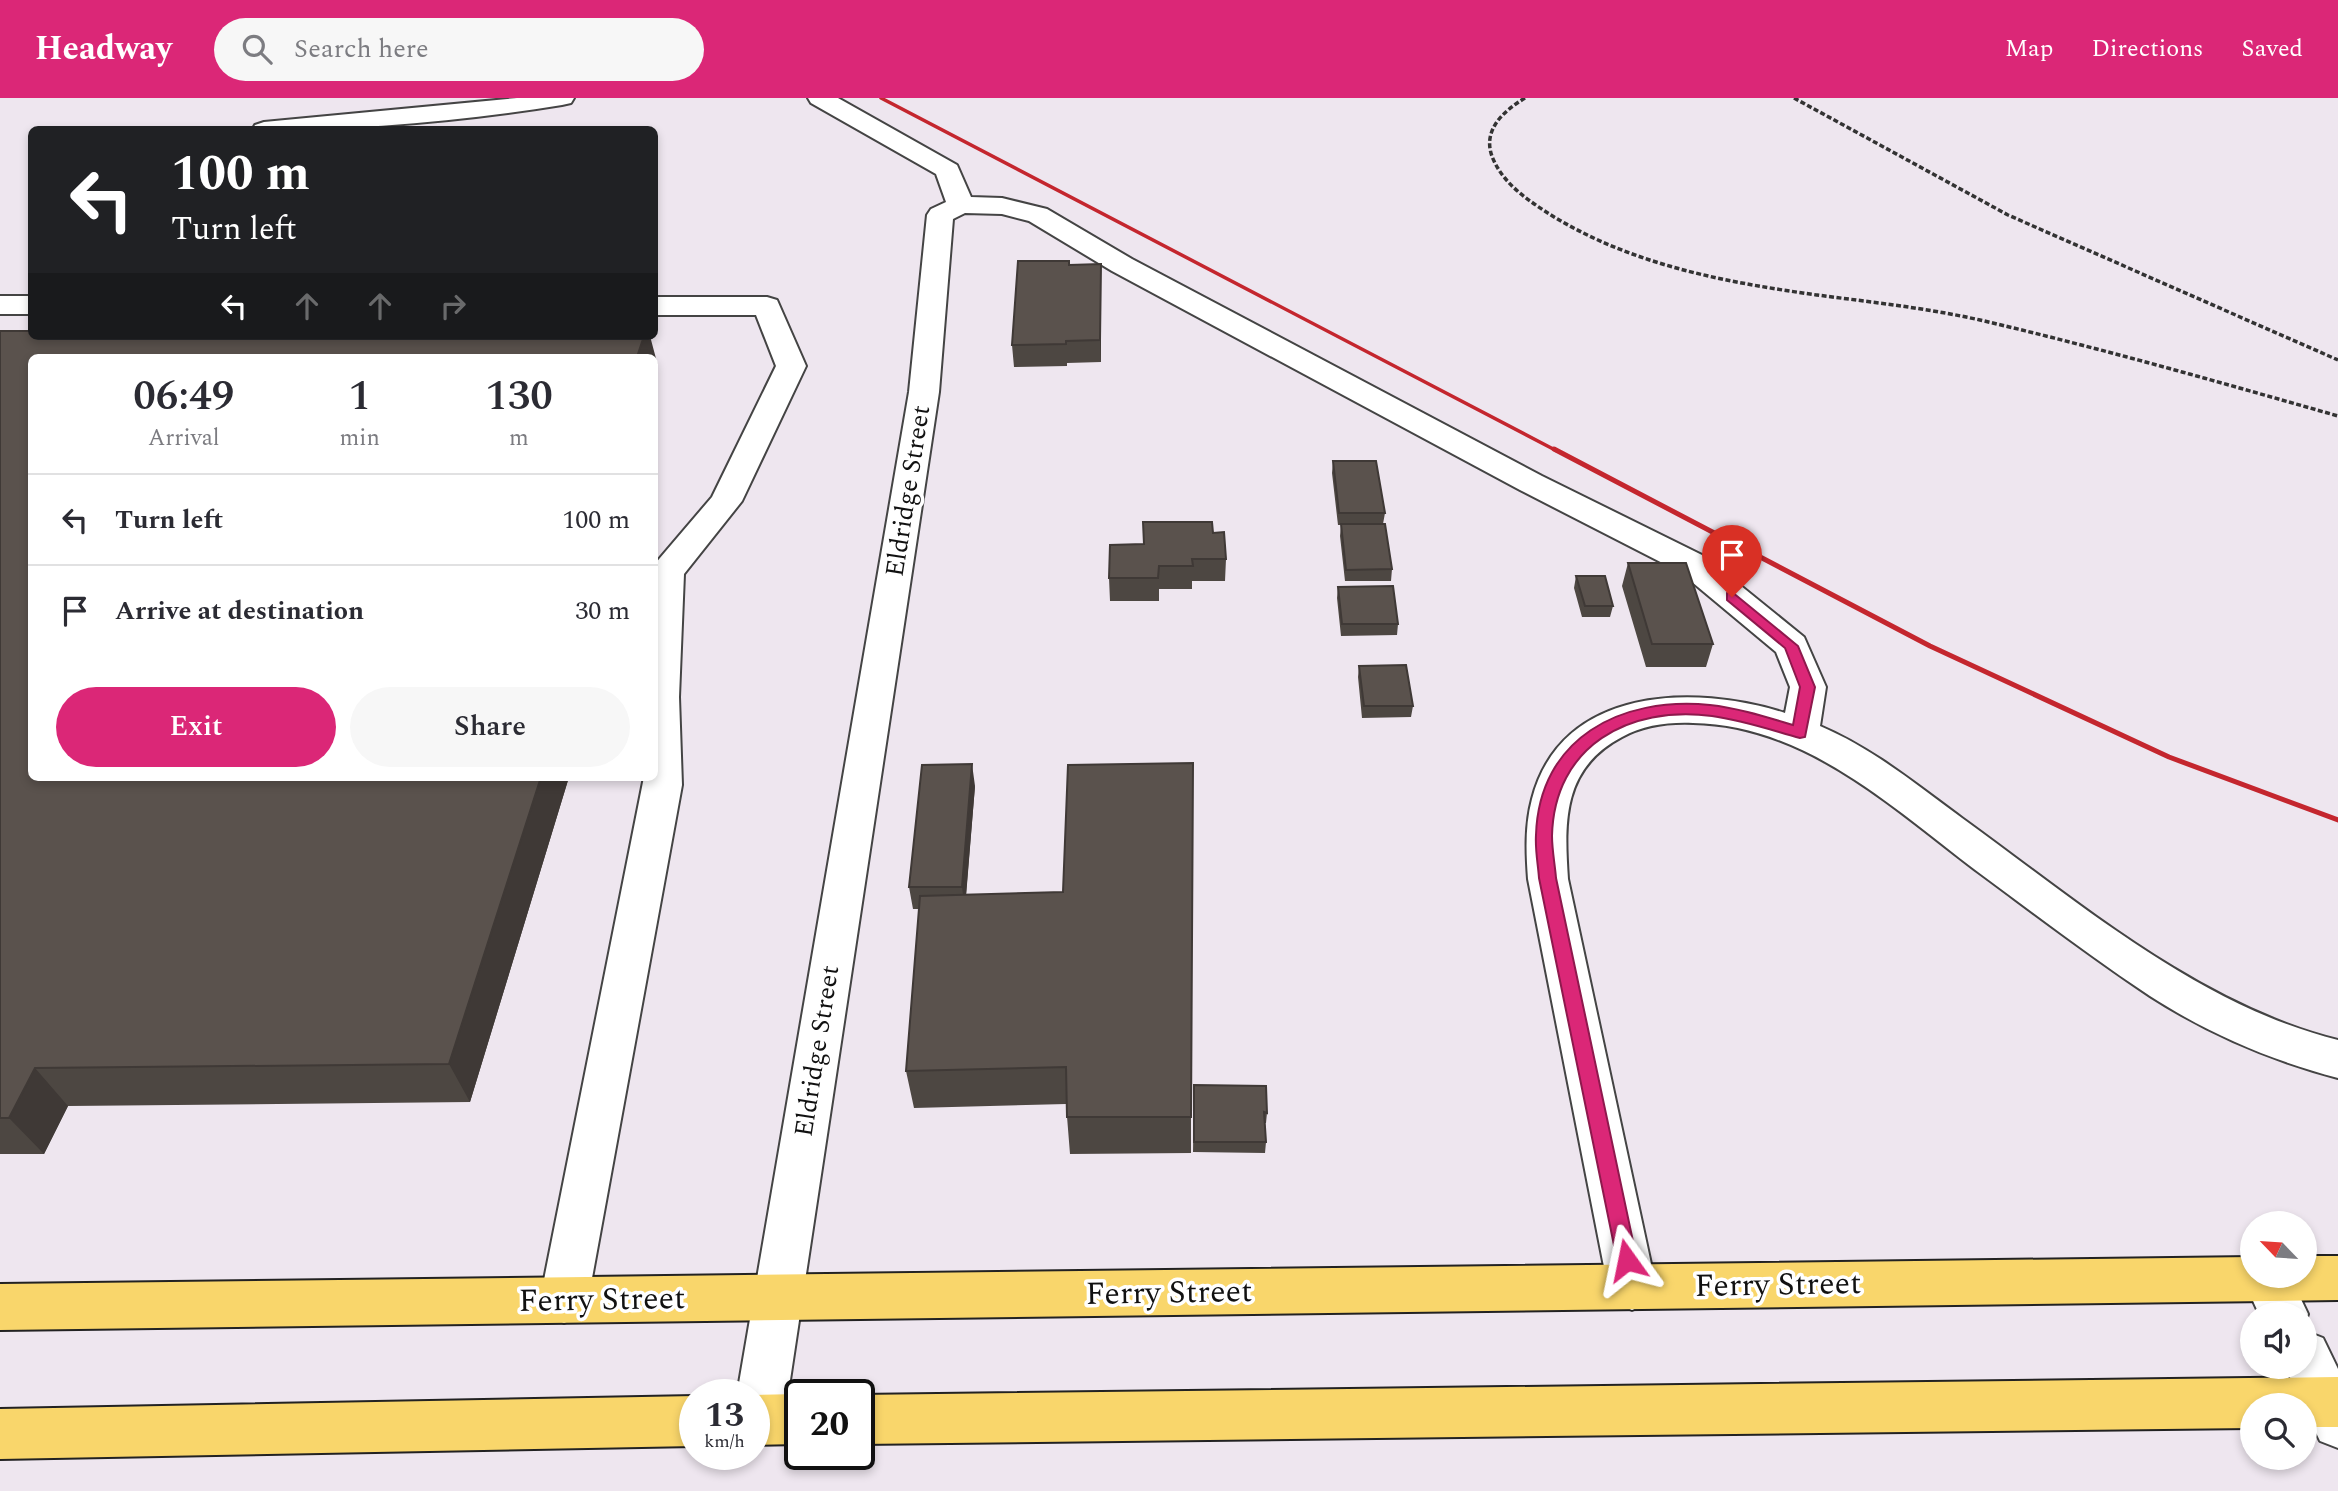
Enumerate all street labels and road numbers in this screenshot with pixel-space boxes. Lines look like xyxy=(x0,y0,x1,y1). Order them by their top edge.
street label: Eldridge Street xyxy=(875,402,941,580)
street label: Eldridge Street xyxy=(784,962,850,1140)
street label: Ferry Street xyxy=(1694,1259,1862,1311)
street label: Ferry Street xyxy=(1085,1267,1253,1319)
street label: Ferry Street xyxy=(518,1274,686,1326)

